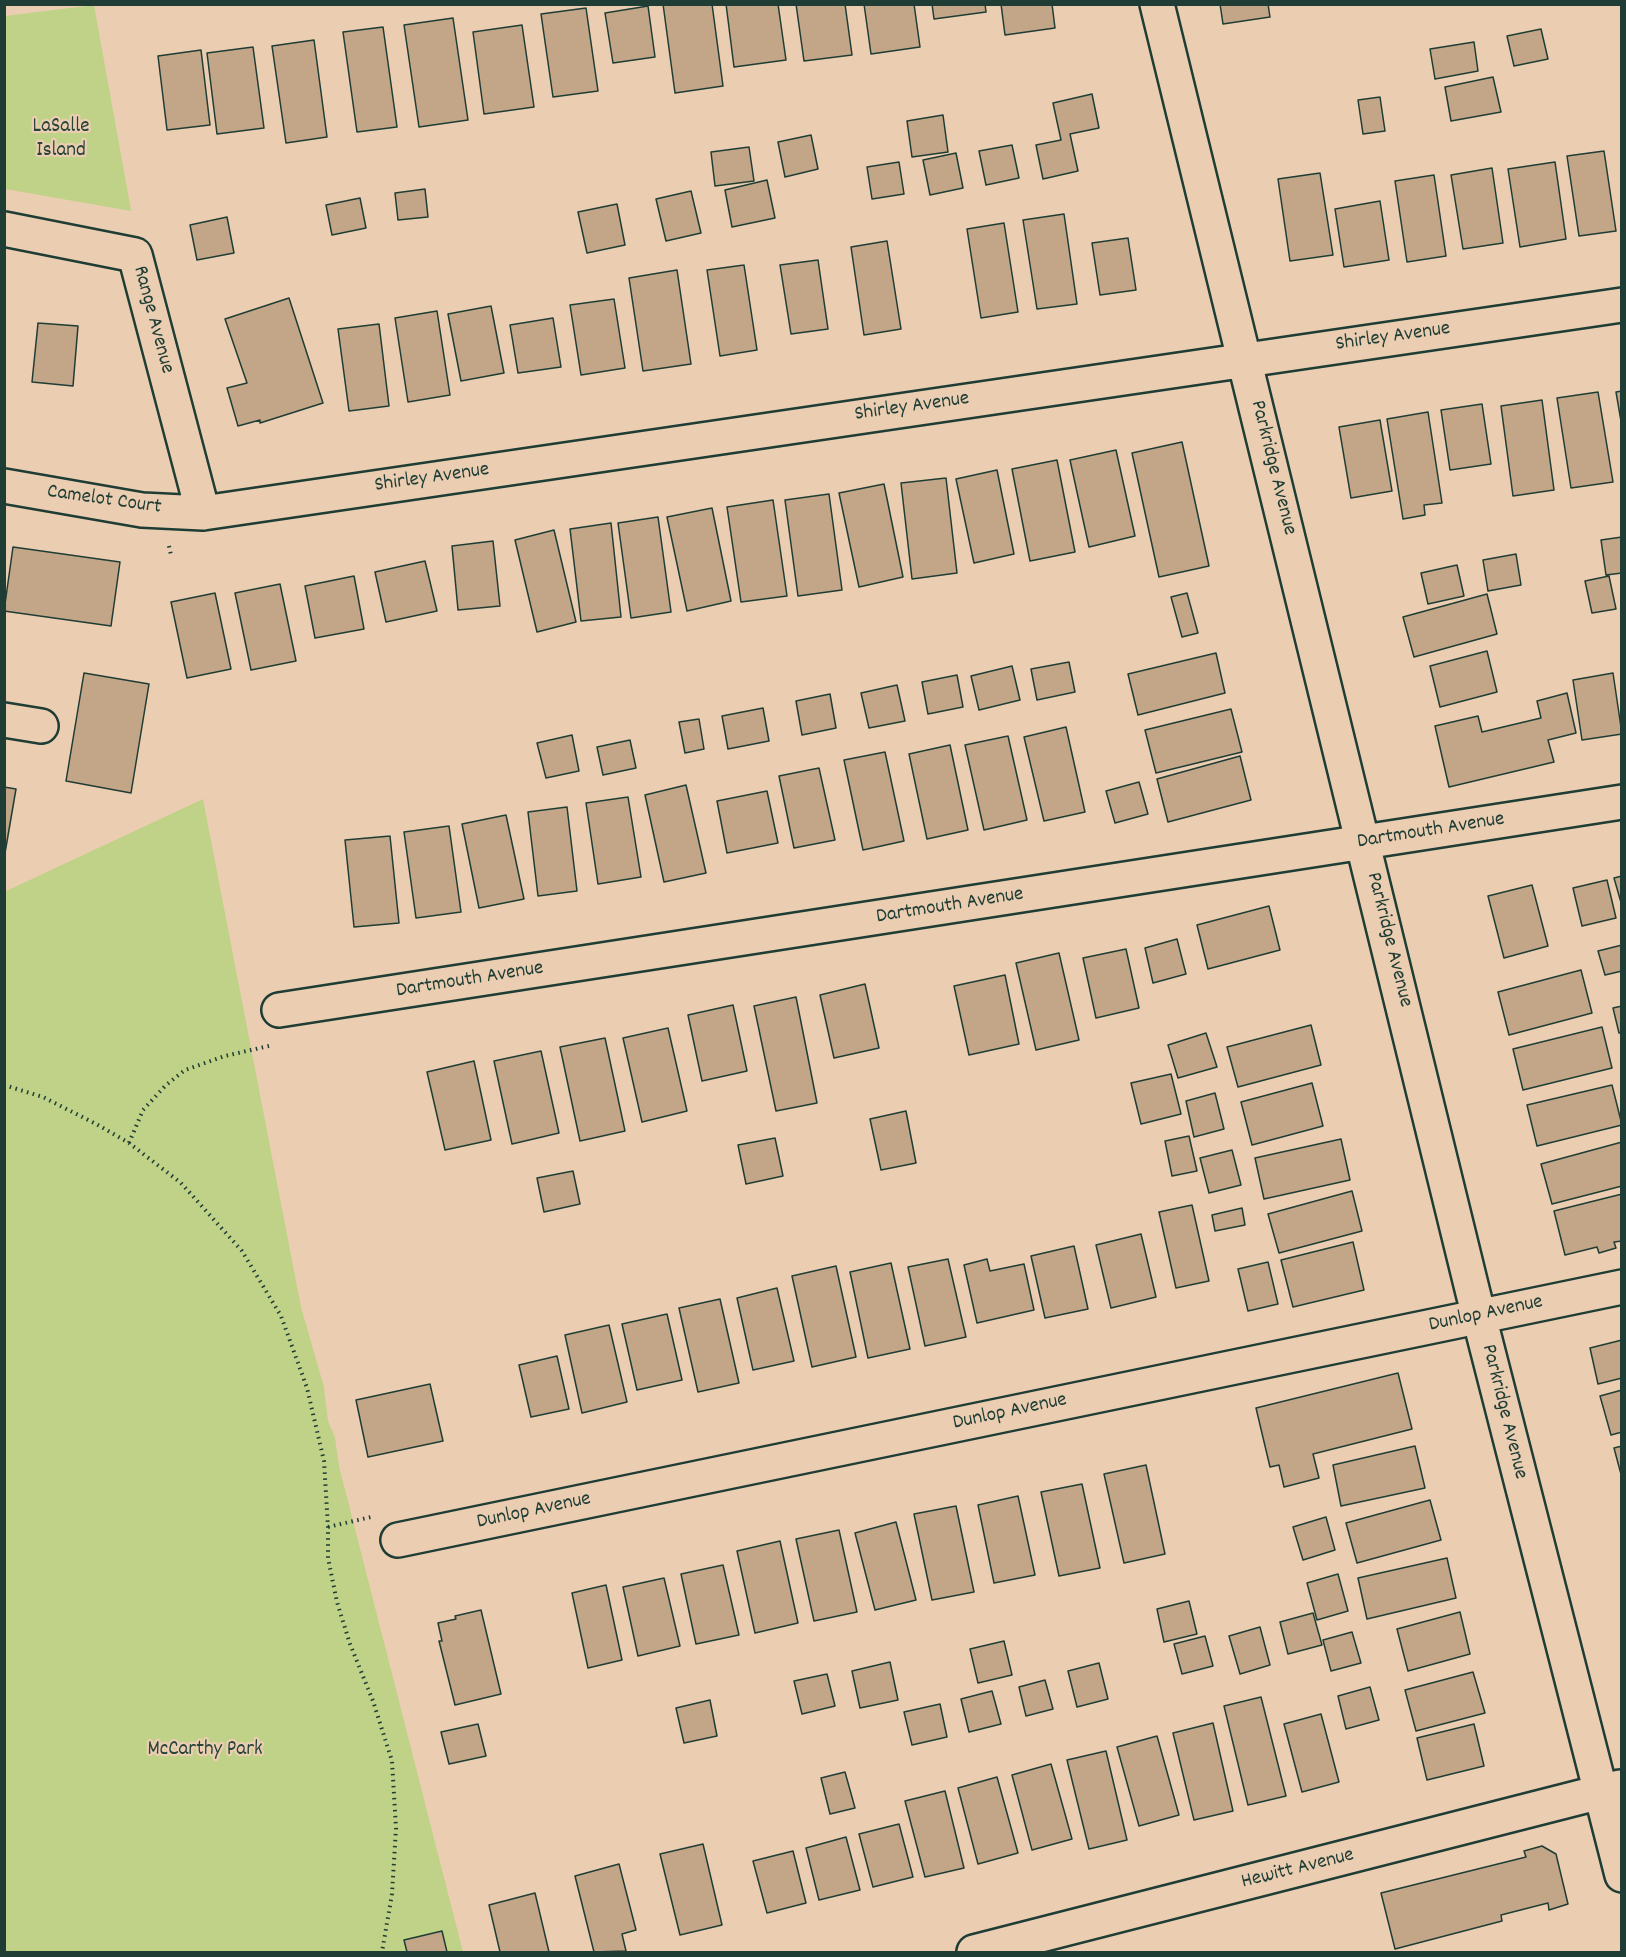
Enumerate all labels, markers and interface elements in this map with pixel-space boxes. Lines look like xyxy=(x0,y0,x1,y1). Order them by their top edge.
park label: LaSalle Island xyxy=(33,115,89,165)
street label: Range Avenue xyxy=(126,263,178,377)
street label: Shirley Avenue xyxy=(1334,317,1452,359)
street label: Shirley Avenue xyxy=(853,387,971,429)
street label: Parkridge Avenue xyxy=(1243,398,1301,538)
street label: Shirley Avenue xyxy=(373,458,491,500)
street label: Camelot Court xyxy=(45,481,163,521)
street label: Dartmouth Avenue xyxy=(1356,808,1506,856)
street label: Parkridge Avenue xyxy=(1359,870,1417,1010)
street label: Dartmouth Avenue xyxy=(875,883,1025,931)
street label: Dartmouth Avenue xyxy=(395,957,545,1005)
street label: Dunlop Avenue xyxy=(1427,1291,1545,1339)
street label: Parkridge Avenue xyxy=(1474,1342,1532,1482)
street label: Dunlop Avenue xyxy=(951,1389,1069,1437)
street label: Dunlop Avenue xyxy=(475,1488,593,1536)
park label: McCarthy Park xyxy=(147,1738,263,1764)
street label: Hewitt Avenue xyxy=(1239,1844,1357,1896)

